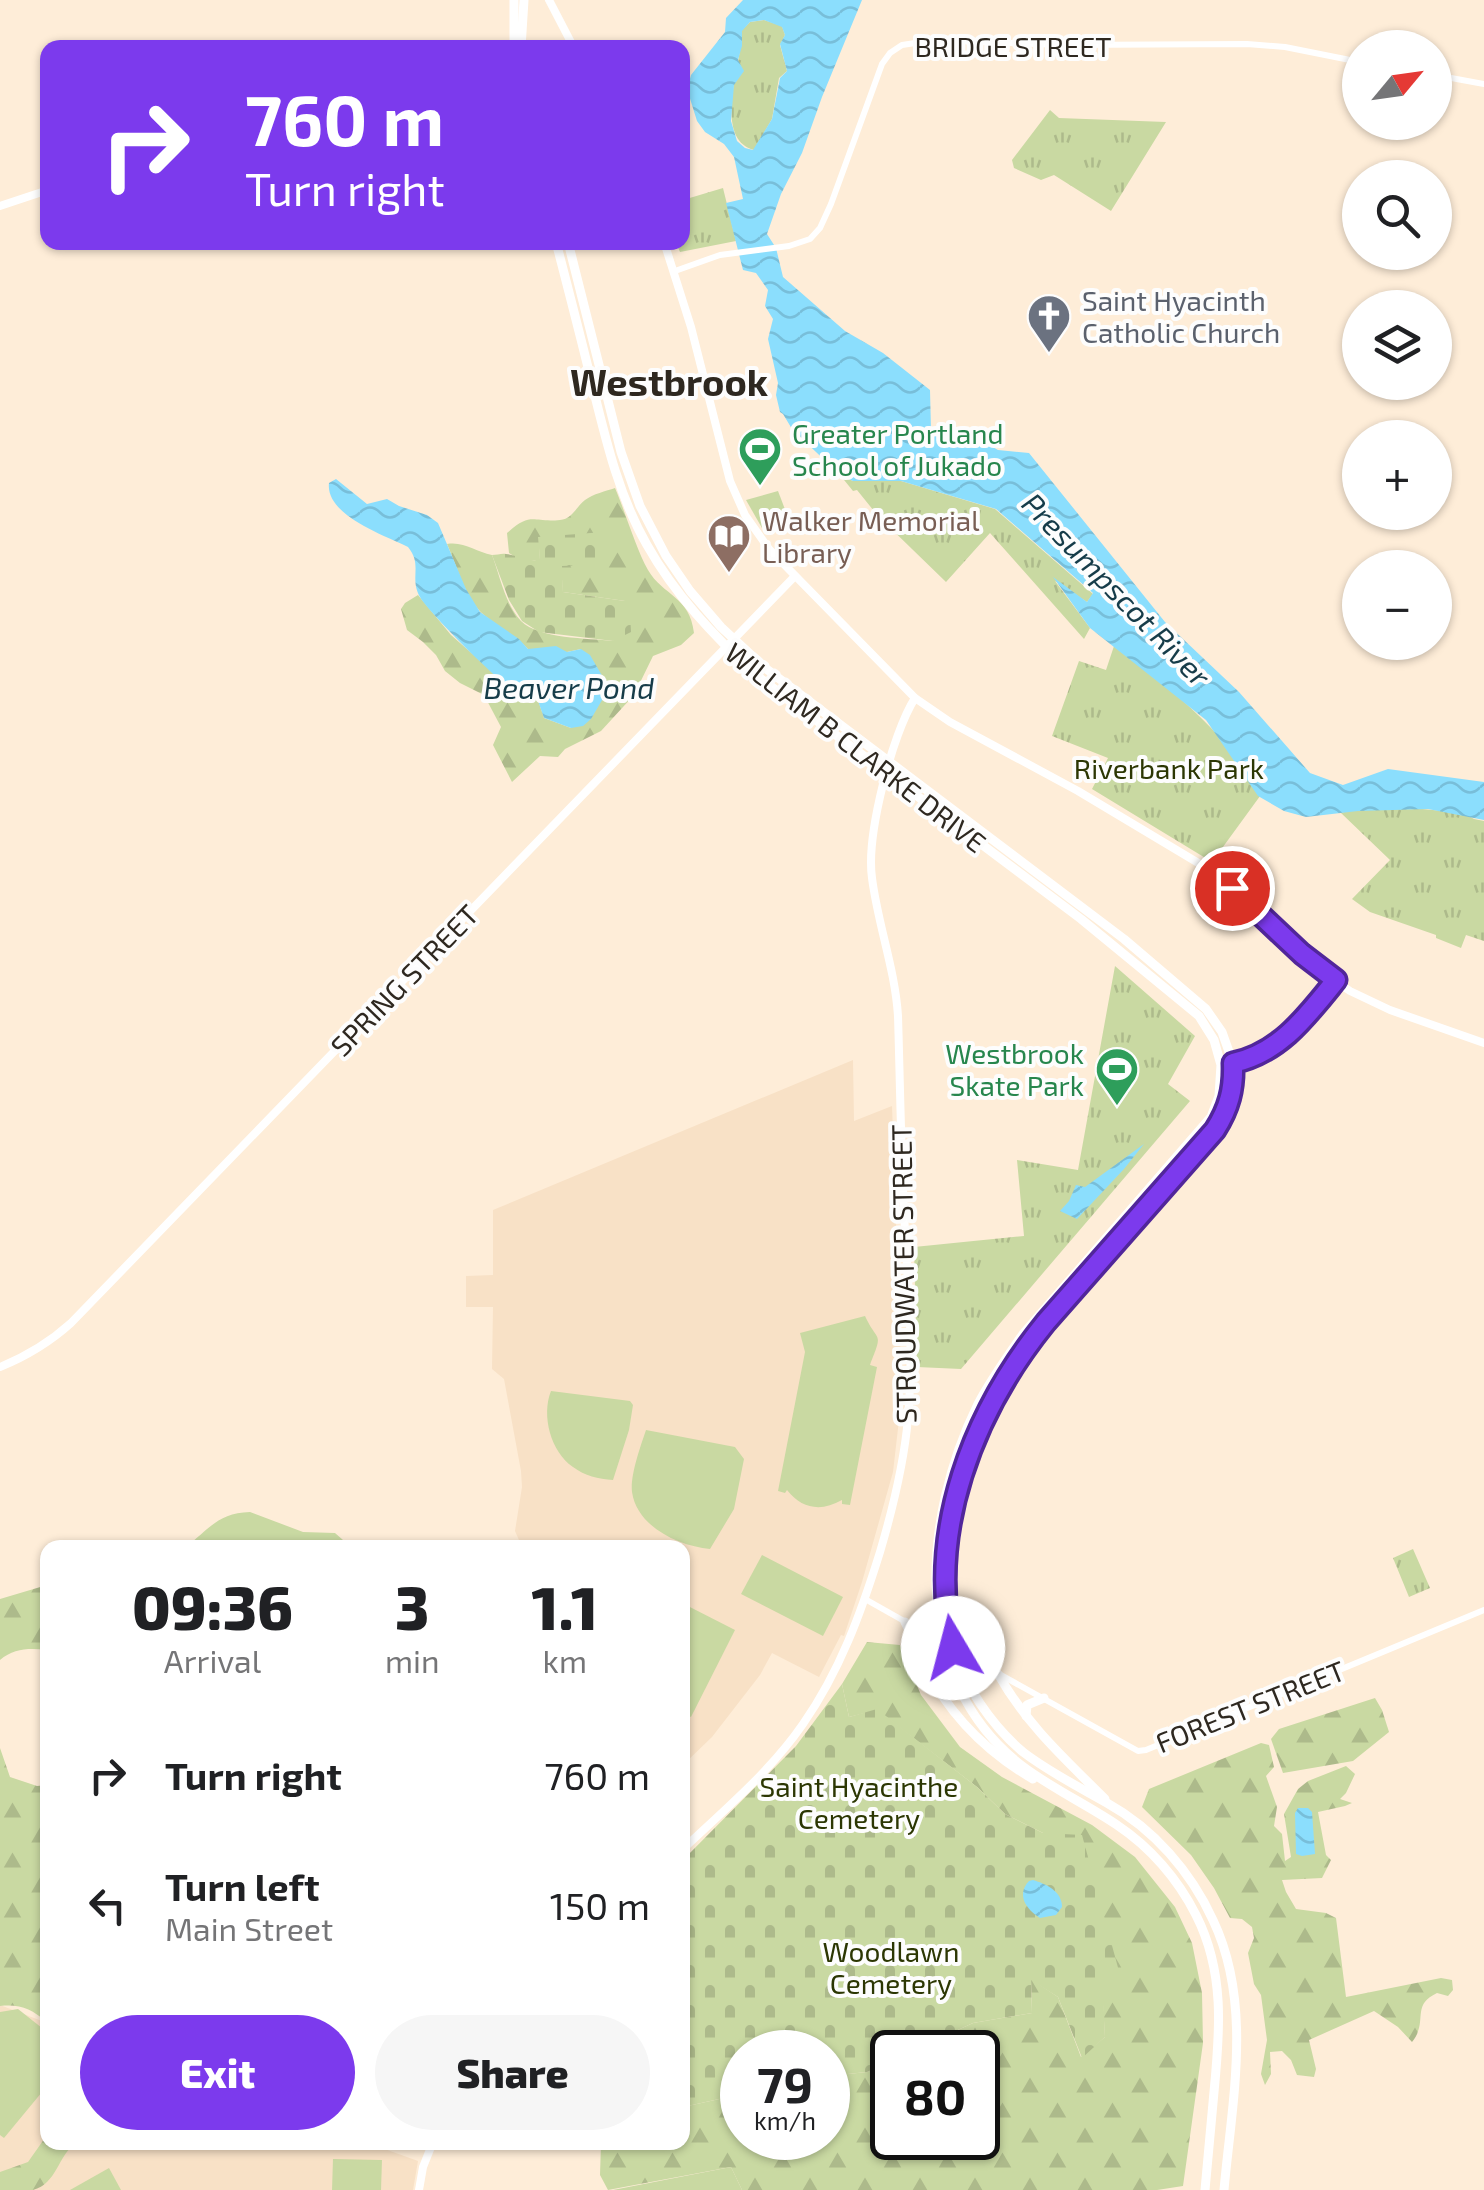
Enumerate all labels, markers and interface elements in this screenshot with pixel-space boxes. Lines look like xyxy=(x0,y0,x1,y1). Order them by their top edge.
street label: BRIDGE STREET xyxy=(914,29,1112,63)
north arrow xyxy=(1342,30,1452,140)
map controls xyxy=(1342,30,1452,660)
text: 760 m xyxy=(245,76,444,160)
icon: right xyxy=(80,80,210,210)
button: search xyxy=(1342,160,1452,270)
text: Turn right xyxy=(245,161,445,215)
place label: Saint Hyacinth Catholic Church xyxy=(1082,283,1280,349)
button: layers xyxy=(1342,290,1452,400)
church icon: Saint Hyacinth Catholic Church xyxy=(1026,293,1072,354)
district label: Westbrook xyxy=(570,358,769,404)
place label: Greater Portland School of Jukado xyxy=(792,416,1004,482)
button: + xyxy=(1342,420,1452,530)
sports icon: Greater Portland School of Jukado xyxy=(737,426,783,487)
water label: Presumpscot River xyxy=(1015,485,1219,694)
place label: Walker Memorial Library xyxy=(762,503,980,569)
library icon: Walker Memorial Library xyxy=(706,513,752,574)
button: − xyxy=(1342,550,1452,660)
street label: WILLIAM B CLARKE DRIVE xyxy=(719,635,993,859)
water label: Beaver Pond xyxy=(484,669,654,705)
park label: Riverbank Park xyxy=(1074,751,1264,785)
pin xyxy=(1190,846,1275,931)
icon: arrive xyxy=(1205,861,1260,916)
street label: SPRING STREET xyxy=(323,897,485,1063)
place label: Westbrook Skate Park xyxy=(945,1036,1084,1102)
sports icon: Westbrook Skate Park xyxy=(1094,1046,1140,1107)
street label: STROUDWATER STREET xyxy=(883,1124,923,1424)
text: 09:36 xyxy=(132,1570,293,1642)
text: 3 xyxy=(395,1570,429,1642)
text: 1.1 xyxy=(531,1570,598,1642)
position arrow xyxy=(901,1596,1005,1700)
text: Arrival xyxy=(164,1641,261,1679)
text: min xyxy=(385,1641,440,1679)
text: km xyxy=(543,1641,587,1679)
street label: FOREST STREET xyxy=(1150,1653,1350,1759)
icon: right xyxy=(80,1748,135,1803)
text: Turn right xyxy=(165,1752,342,1798)
text: 760 m xyxy=(544,1752,650,1798)
park label: Saint Hyacinthe Cemetery xyxy=(760,1769,958,1835)
text: Turn left xyxy=(165,1863,320,1909)
icon: left xyxy=(80,1878,135,1933)
text: 150 m xyxy=(550,1882,650,1928)
text: Main Street xyxy=(165,1909,333,1947)
park label: Woodlawn Cemetery xyxy=(823,1934,959,2000)
button: Exit xyxy=(80,2015,355,2130)
button: Share xyxy=(375,2015,650,2130)
speed limit sign: 80 xyxy=(870,2030,1000,2160)
text: 79 xyxy=(757,2053,813,2113)
text: km/h xyxy=(754,2105,816,2135)

